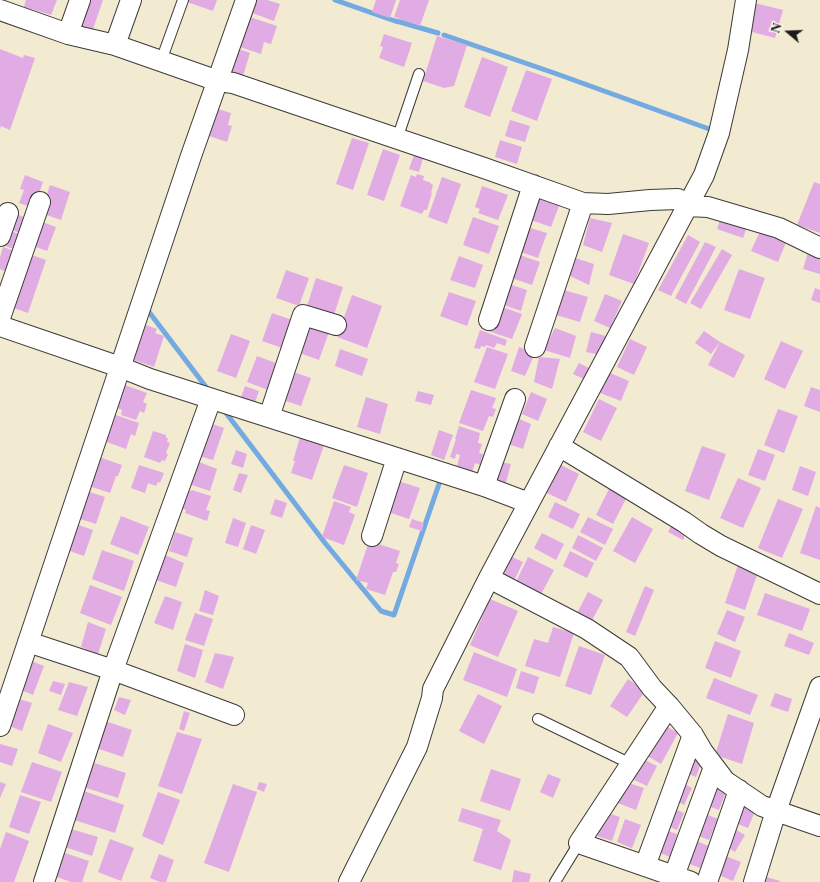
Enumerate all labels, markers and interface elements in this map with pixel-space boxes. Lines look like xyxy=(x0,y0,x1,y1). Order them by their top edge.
north arrow xyxy=(768,12,808,52)
text: N xyxy=(768,21,785,35)

